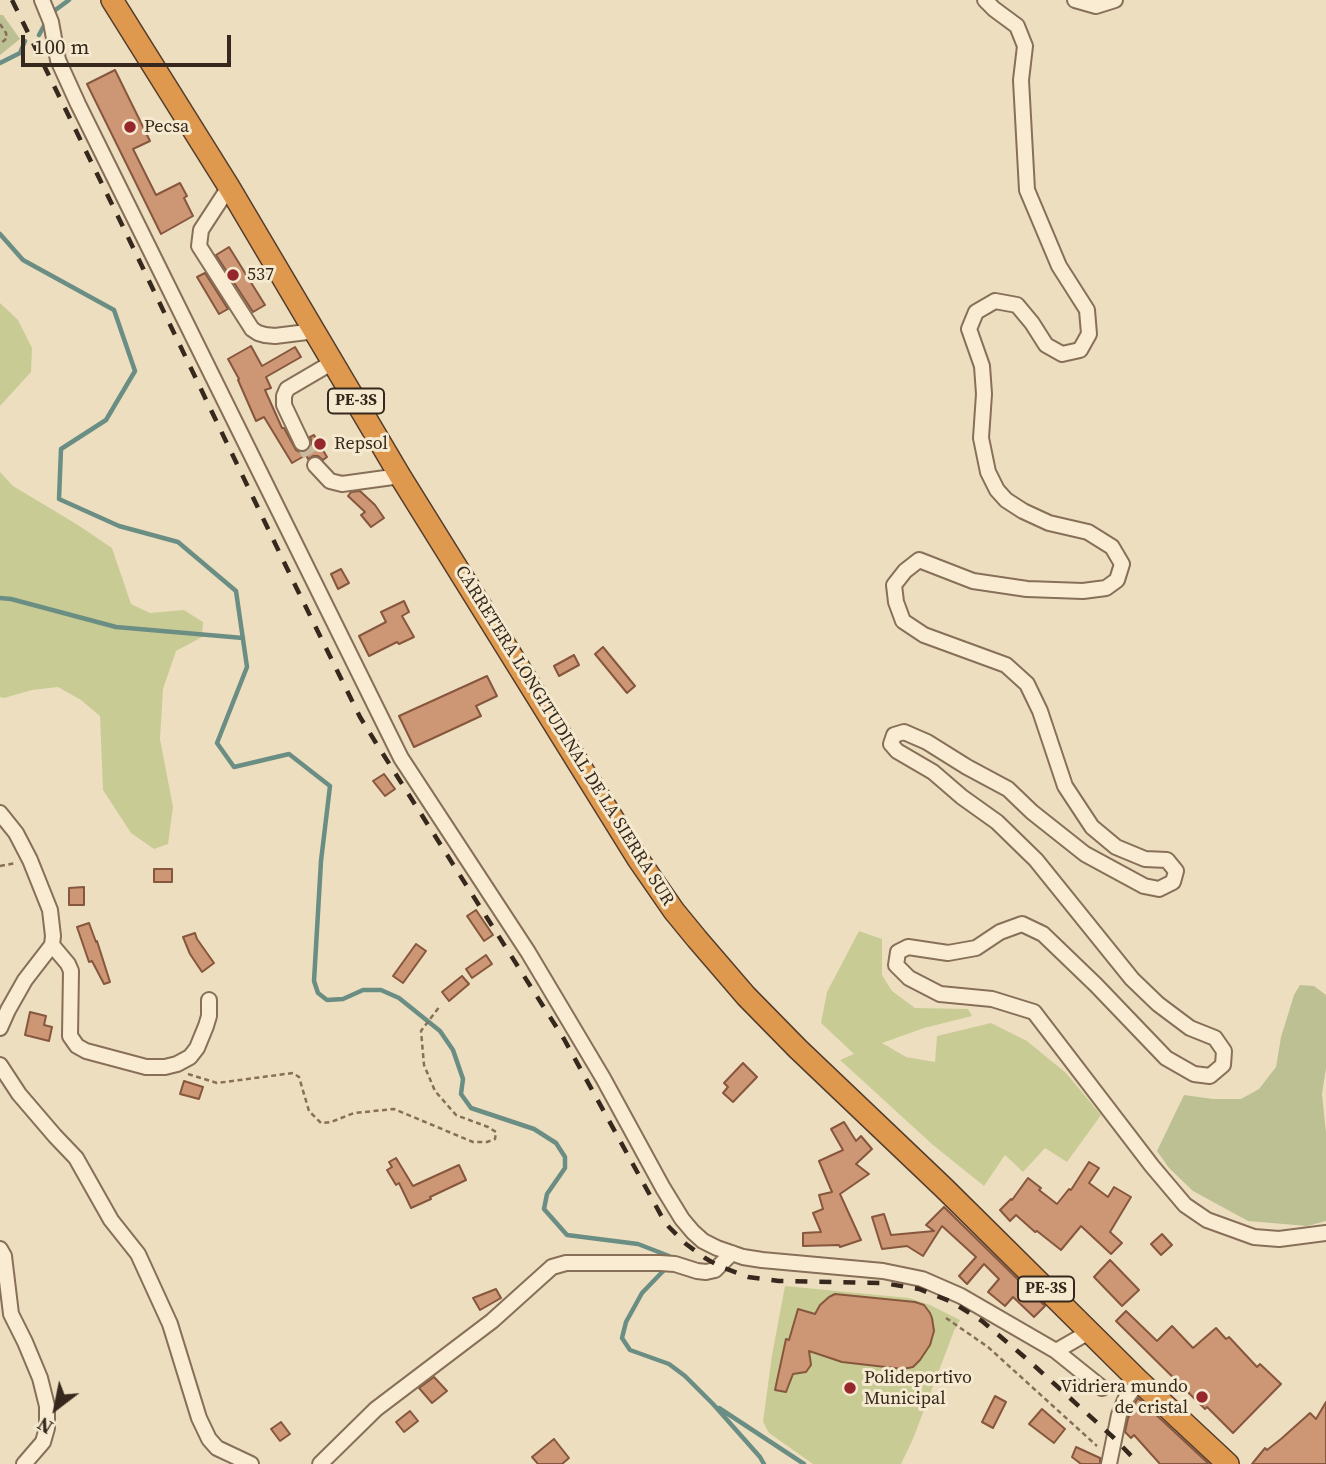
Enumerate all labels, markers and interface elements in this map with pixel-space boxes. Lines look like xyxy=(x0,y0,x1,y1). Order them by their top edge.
scale bar xyxy=(24,21,234,65)
text: 100 m xyxy=(34,32,89,61)
place label: Pecsa xyxy=(144,116,189,138)
marker: Pecsa xyxy=(122,119,138,135)
place label: 537 xyxy=(247,264,274,286)
marker: 537 xyxy=(225,267,241,283)
road number: PE-3S xyxy=(328,388,384,414)
place label: Repsol xyxy=(334,433,388,455)
marker: Repsol xyxy=(312,436,328,452)
street label: CARRETERA LONGITUDINAL DE LA SIERRA SUR xyxy=(450,562,678,910)
road number: PE-3S xyxy=(1018,1276,1074,1302)
place label: Polideportivo Municipal xyxy=(864,1367,972,1410)
north arrow xyxy=(21,1373,91,1443)
place label: Vidriera mundo de cristal xyxy=(1060,1376,1188,1418)
marker: Polideportivo Municipal xyxy=(842,1380,858,1396)
marker: Vidriera mundo de cristal xyxy=(1194,1389,1210,1405)
text: N xyxy=(32,1411,58,1441)

